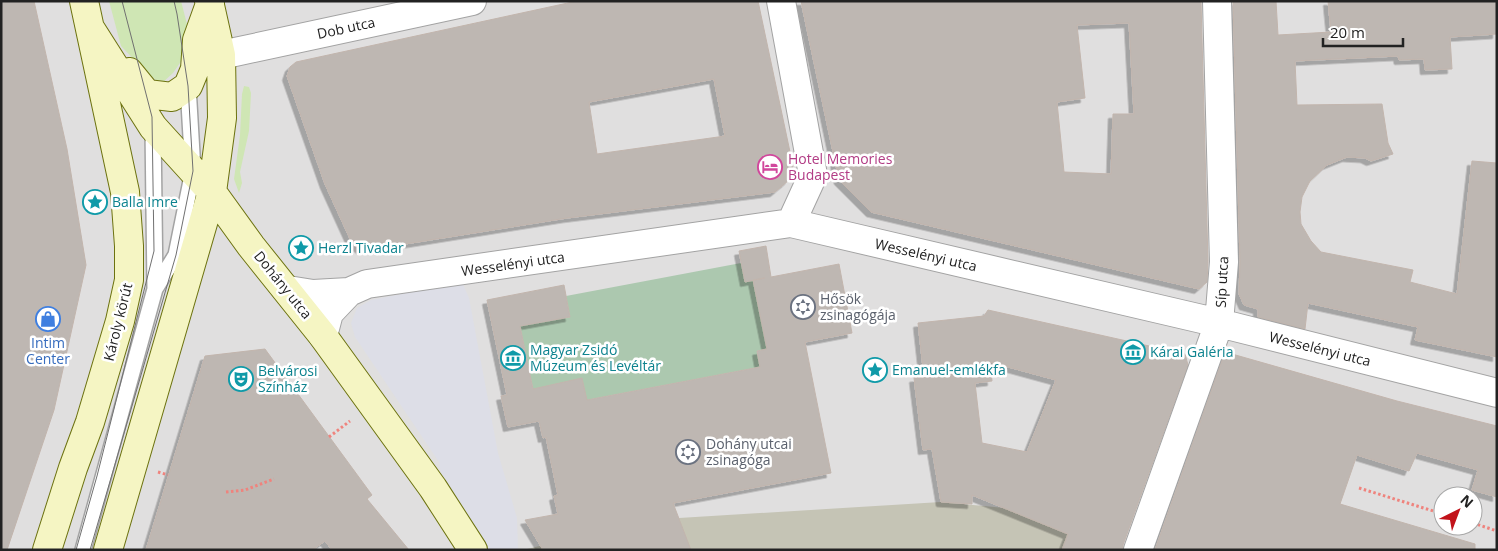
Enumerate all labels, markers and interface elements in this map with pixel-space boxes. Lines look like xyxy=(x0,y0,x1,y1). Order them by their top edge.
street label: Dob utca xyxy=(315,12,377,43)
scale bar xyxy=(1323,15,1403,47)
text: 20 m xyxy=(1330,22,1365,42)
place label: Hotel Memories Budapest xyxy=(788,149,893,184)
hotel icon: Hotel Memories Budapest xyxy=(757,154,783,180)
place icon: Balla Imre xyxy=(82,189,108,215)
place label: Balla Imre xyxy=(112,192,178,211)
street label: Wesselényi utca xyxy=(873,234,979,275)
place icon: Herzl Tivadar xyxy=(288,235,314,261)
place label: Herzl Tivadar xyxy=(318,238,404,257)
street label: Dohány utca xyxy=(250,247,317,323)
street label: Wesselényi utca xyxy=(460,247,566,280)
street label: Síp utca xyxy=(1211,256,1232,308)
street label: Károly körút xyxy=(99,281,136,363)
place label: Hősök zsinagógája xyxy=(820,289,896,324)
synagogue icon: Hősök zsinagógája xyxy=(790,294,816,320)
shop icon: Intim Center xyxy=(35,306,61,332)
street label: Wesselényi utca xyxy=(1267,327,1373,370)
place label: Intim Center xyxy=(26,333,70,368)
museum icon: Kárai Galéria xyxy=(1120,339,1146,365)
place label: Magyar Zsidó Múzeum és Levéltár xyxy=(530,340,661,375)
place label: Kárai Galéria xyxy=(1150,342,1233,361)
museum icon: Magyar Zsidó Múzeum és Levéltár xyxy=(500,345,526,371)
place icon: Emanuel-emlékfa xyxy=(862,357,888,383)
place label: Emanuel-emlékfa xyxy=(892,360,1006,379)
place label: Belvárosi Színház xyxy=(258,361,318,396)
theatre icon: Belvárosi Színház xyxy=(228,366,254,392)
place label: Dohány utcai zsinagóga xyxy=(706,434,792,469)
synagogue icon: Dohány utcai zsinagóga xyxy=(675,439,701,465)
north arrow xyxy=(1433,486,1483,536)
text: N xyxy=(1456,490,1478,512)

